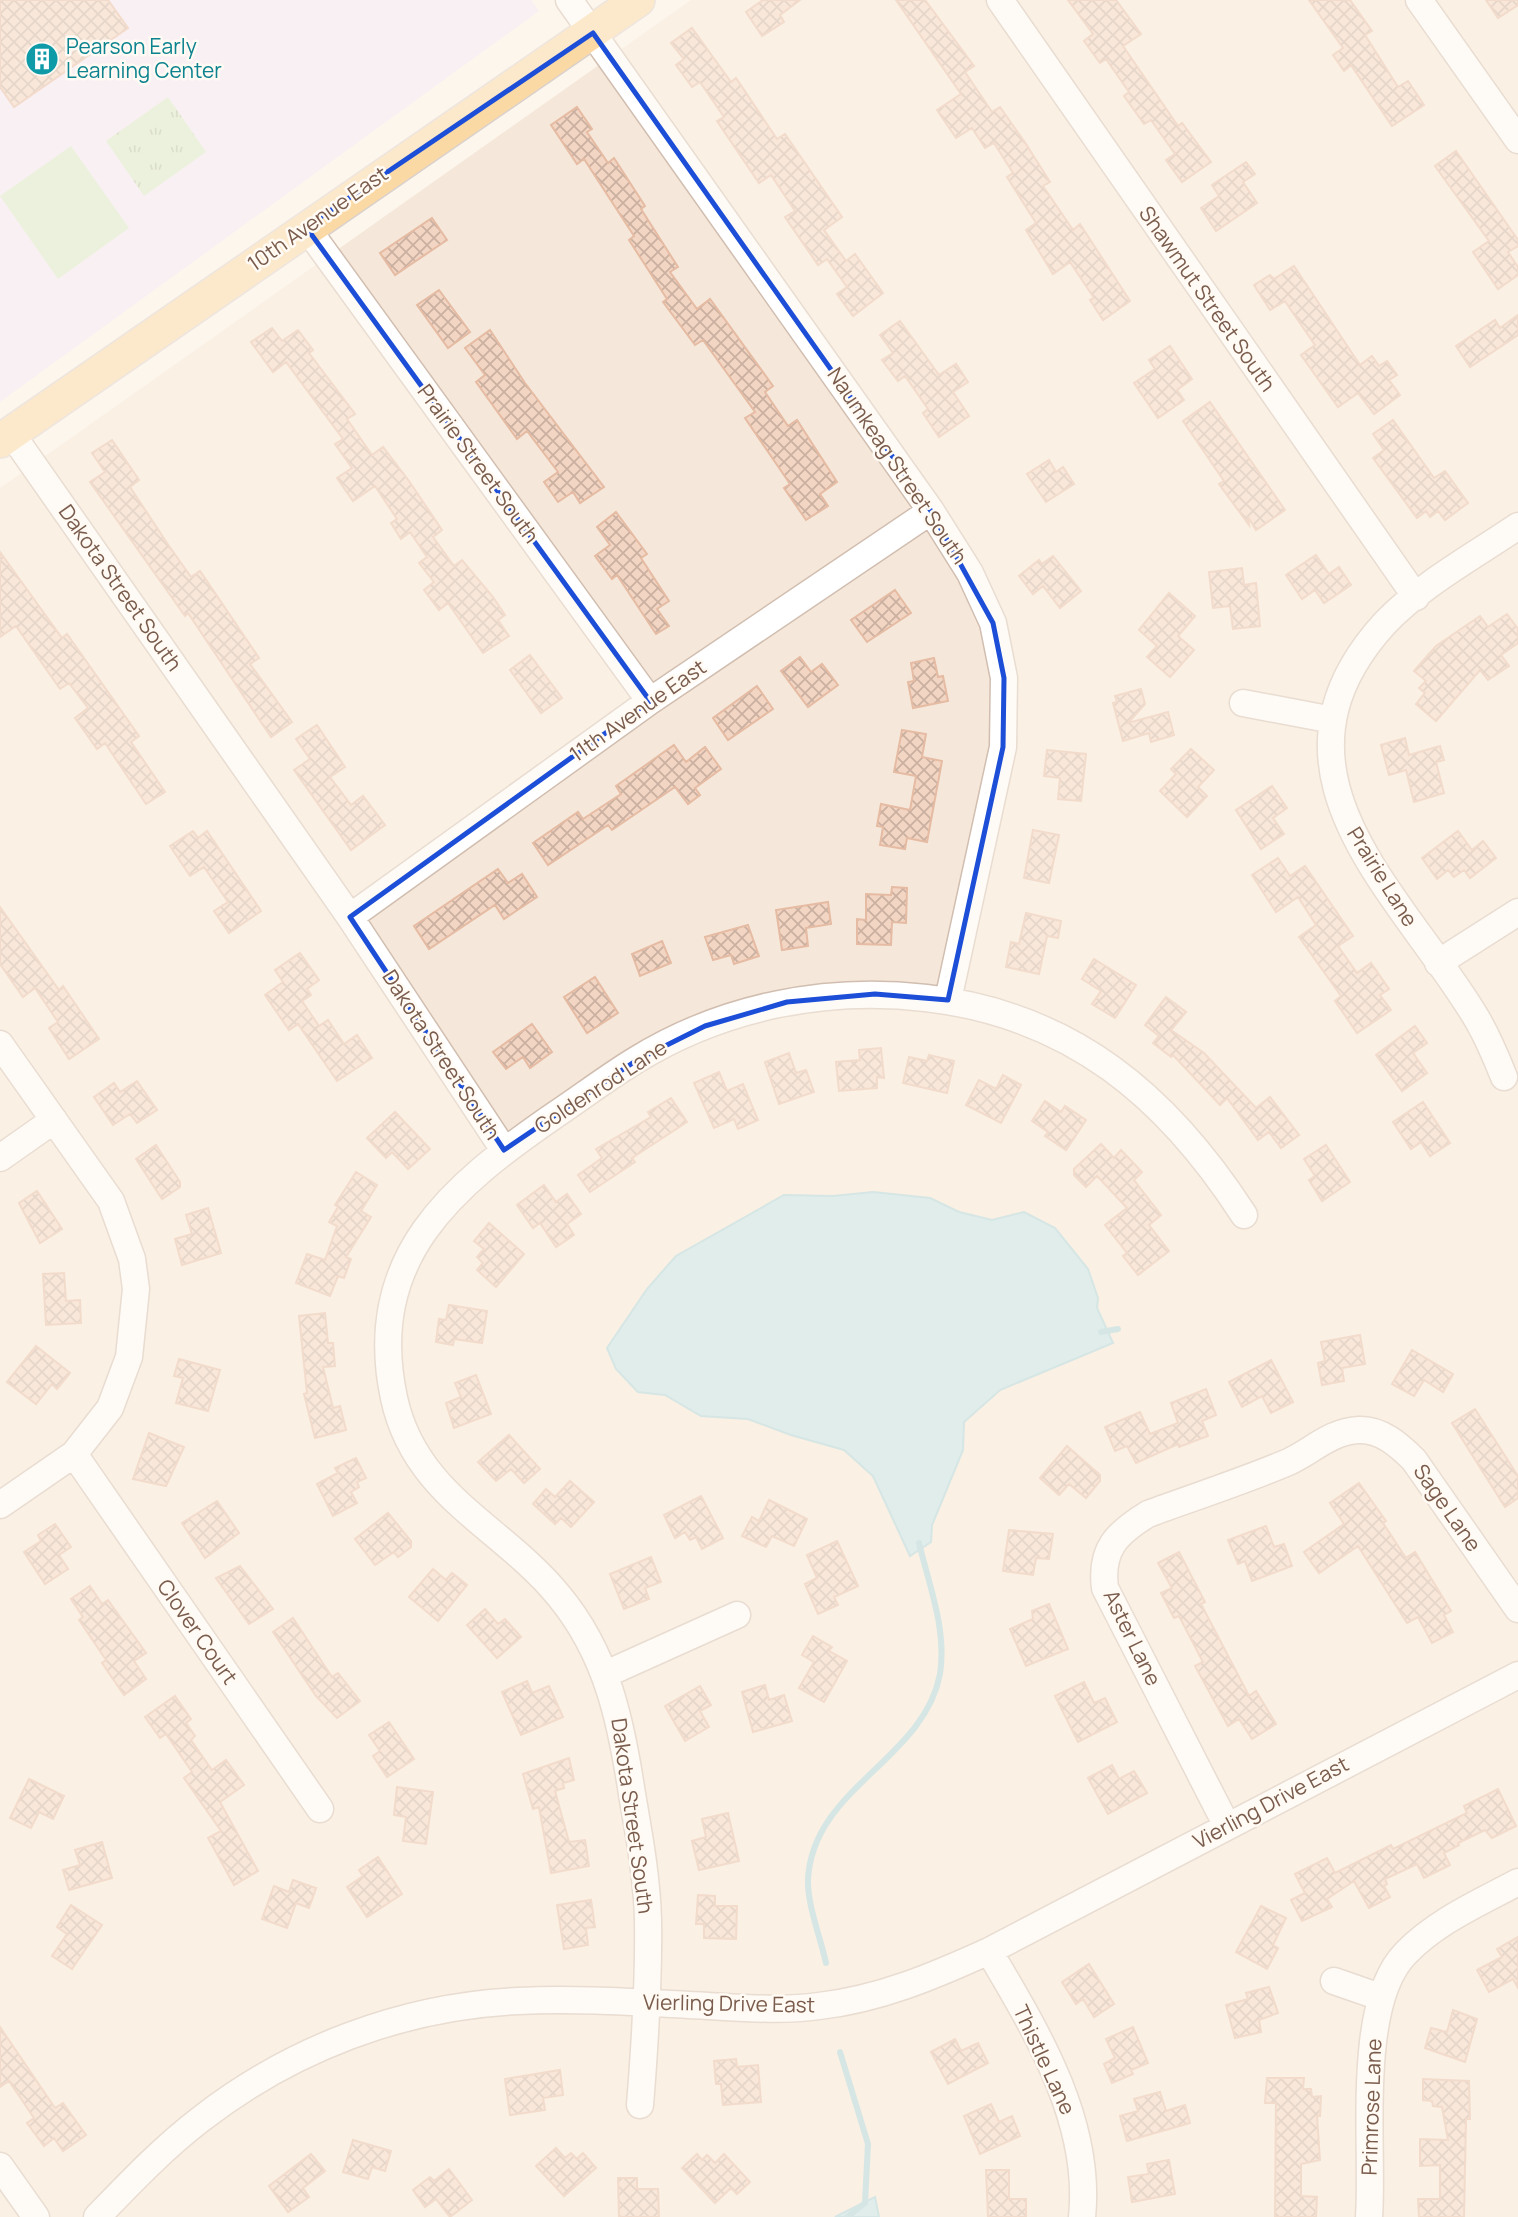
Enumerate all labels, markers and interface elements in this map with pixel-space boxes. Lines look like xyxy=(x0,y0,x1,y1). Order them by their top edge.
place label: Pearson Early Learning Center xyxy=(66,32,222,84)
building icon: Pearson Early Learning Center xyxy=(23,40,61,78)
street label: 10th Avenue East xyxy=(242,159,393,277)
street label: Shawmut Street South xyxy=(1133,200,1282,397)
street label: Naumkeag Street South xyxy=(821,362,974,569)
street label: Prairie Street South xyxy=(412,378,546,548)
street label: Dakota Street South xyxy=(53,499,189,676)
street label: 11th Avenue East xyxy=(564,653,711,768)
street label: Prairie Lane xyxy=(1341,821,1425,932)
street label: Dakota Street South xyxy=(376,964,507,1145)
street label: Goldenrod Lane xyxy=(529,1033,672,1139)
street label: Sage Lane xyxy=(1408,1458,1488,1557)
street label: Clover Court xyxy=(151,1573,244,1689)
street label: Aster Lane xyxy=(1098,1585,1168,1690)
street label: Dakota Street South xyxy=(605,1716,661,1915)
street label: Vierling Drive East xyxy=(1188,1749,1353,1855)
street label: Vierling Drive East xyxy=(643,1987,815,2019)
street label: Thistle Lane xyxy=(1007,2000,1082,2119)
street label: Primrose Lane xyxy=(1355,2038,1387,2176)

